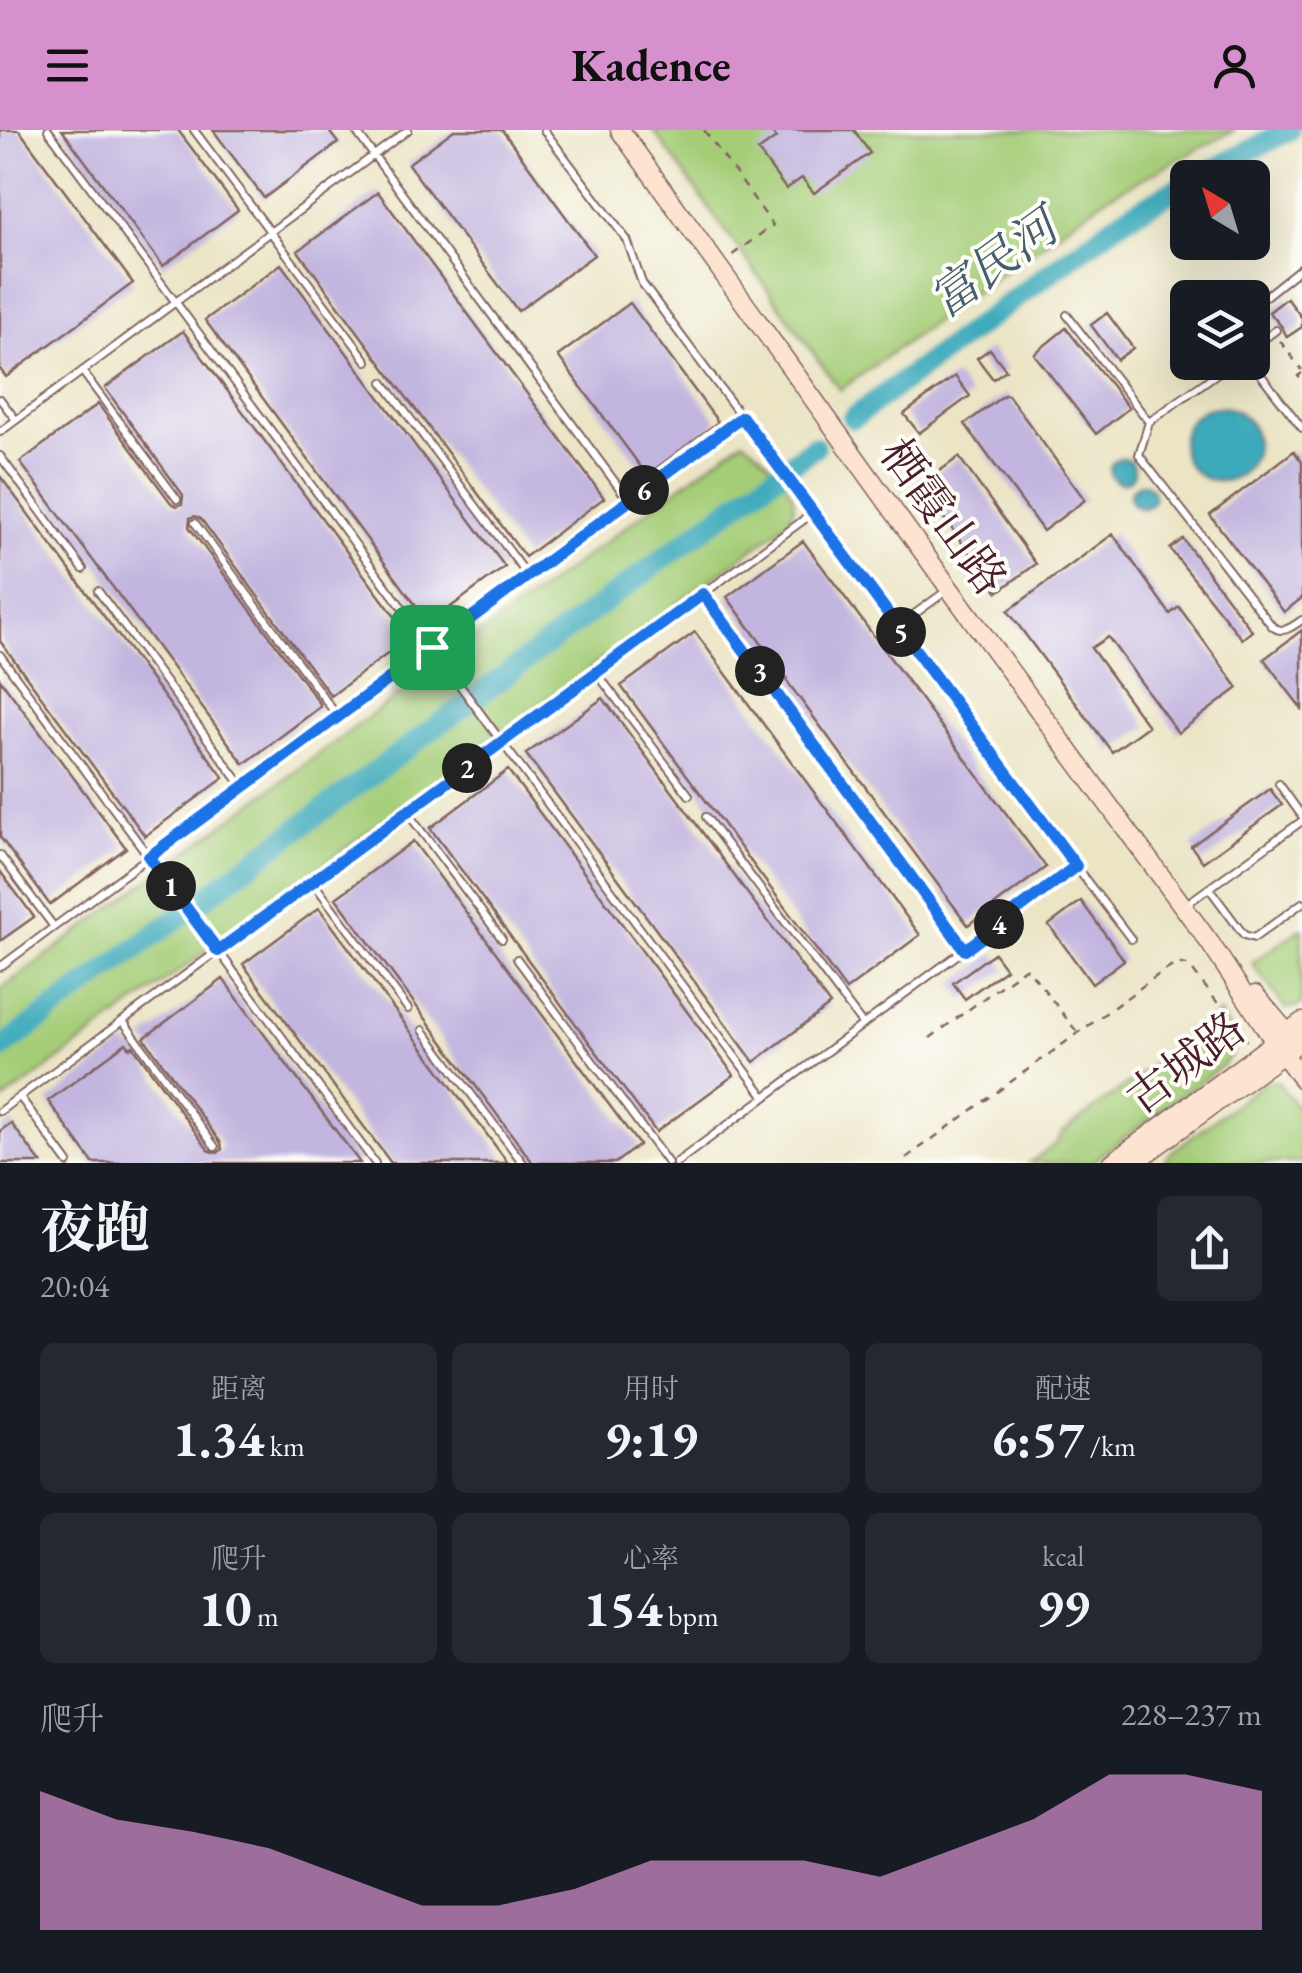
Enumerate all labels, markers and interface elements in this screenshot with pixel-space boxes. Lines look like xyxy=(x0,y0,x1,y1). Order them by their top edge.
text: Kadence xyxy=(571,36,731,94)
icon: menu xyxy=(40,38,95,93)
icon: person xyxy=(1207,38,1262,93)
north arrow xyxy=(1170,160,1270,260)
map controls xyxy=(1170,160,1270,380)
water label: 富民河 xyxy=(917,191,1076,330)
button: layers xyxy=(1170,280,1270,380)
street label: 栖霞山路 xyxy=(868,426,1020,606)
pin: 6 xyxy=(619,465,669,515)
text: 6 xyxy=(637,472,651,508)
pin xyxy=(390,605,475,690)
pin: 5 xyxy=(876,607,926,657)
text: 5 xyxy=(894,614,908,650)
icon: arrive xyxy=(405,620,460,675)
pin: 3 xyxy=(735,646,785,696)
text: 3 xyxy=(753,653,767,689)
pin: 2 xyxy=(442,743,492,793)
text: 2 xyxy=(460,750,474,786)
pin: 1 xyxy=(146,861,196,911)
text: 1 xyxy=(164,868,178,904)
pin: 4 xyxy=(974,899,1024,949)
text: 4 xyxy=(992,906,1006,942)
street label: 古城路 xyxy=(1114,998,1256,1126)
text: 夜跑 xyxy=(40,1192,150,1263)
button: share xyxy=(1157,1196,1262,1301)
text: 20:04 xyxy=(40,1265,109,1307)
text: 距离 xyxy=(211,1370,267,1406)
text: 用时 xyxy=(623,1370,679,1406)
text: 配速 xyxy=(1035,1370,1091,1406)
text: 1.34 xyxy=(173,1406,264,1471)
text: 9:19 xyxy=(604,1406,698,1471)
text: 6:57 xyxy=(991,1406,1084,1471)
text: km xyxy=(264,1428,305,1464)
text: /km xyxy=(1084,1428,1136,1464)
text: kcal xyxy=(1042,1538,1084,1574)
text: 爬升 xyxy=(211,1540,267,1576)
text: 心率 xyxy=(623,1540,679,1576)
text: 99 xyxy=(1037,1574,1090,1639)
text: 10 xyxy=(199,1576,251,1641)
text: 154 xyxy=(583,1576,663,1641)
text: m xyxy=(251,1598,279,1634)
text: bpm xyxy=(663,1598,719,1634)
text: 228–237 m xyxy=(1121,1693,1262,1735)
text: 爬升 xyxy=(40,1698,104,1740)

